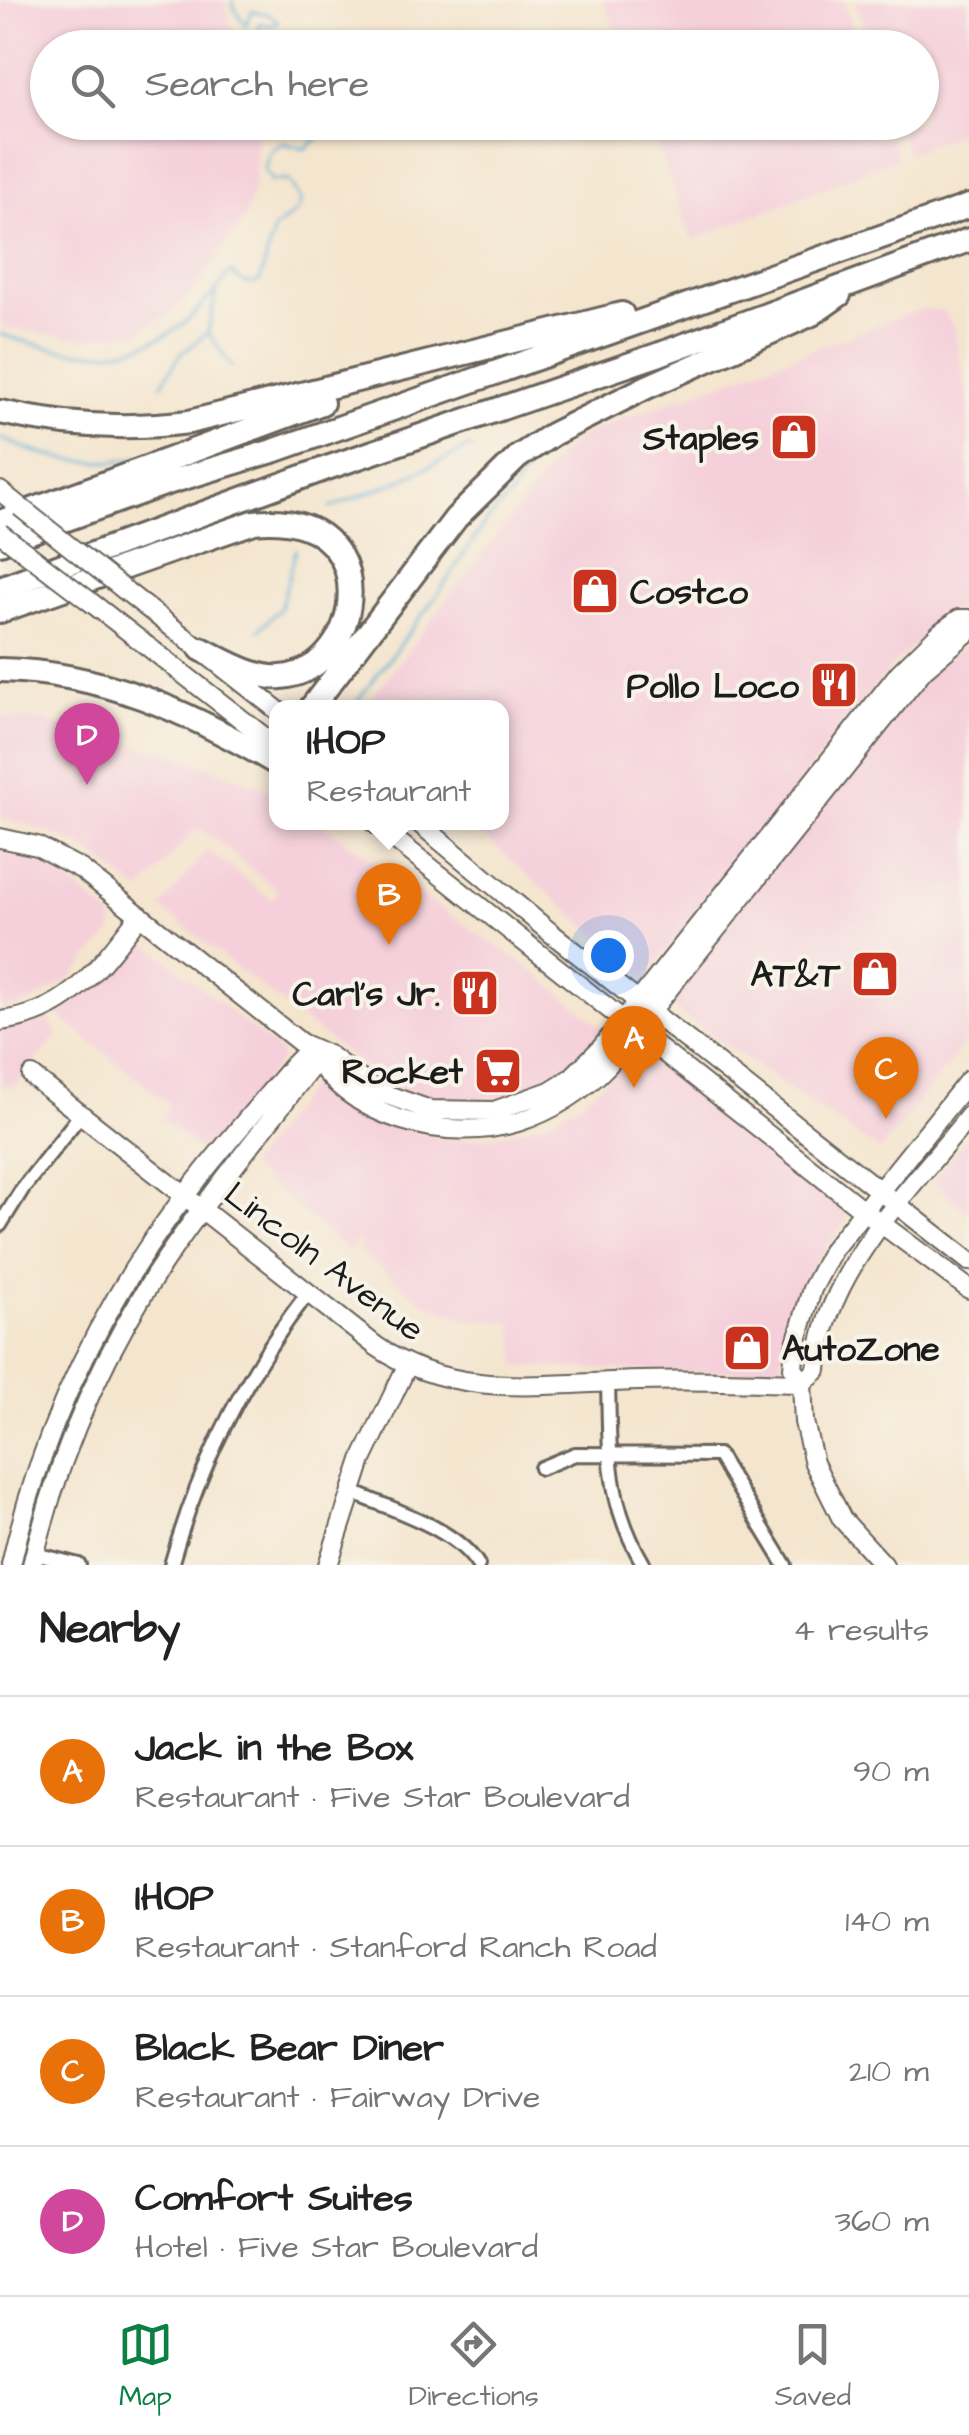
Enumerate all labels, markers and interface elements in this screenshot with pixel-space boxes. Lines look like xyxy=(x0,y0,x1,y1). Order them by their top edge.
search box xyxy=(30,30,939,140)
icon: search xyxy=(65,58,120,113)
text: Search here xyxy=(145,59,369,111)
shop icon: Staples xyxy=(768,411,820,463)
place label: Staples xyxy=(642,414,759,464)
shop icon: Costco xyxy=(569,565,621,617)
place label: Costco xyxy=(630,568,748,617)
restaurant icon: Pollo Loco xyxy=(808,659,860,711)
place label: Pollo Loco xyxy=(627,662,799,711)
popup xyxy=(269,700,509,830)
pin: D xyxy=(54,702,120,785)
text: IHOP xyxy=(307,717,385,769)
text: Restaurant xyxy=(307,769,471,814)
pin: B xyxy=(356,862,422,945)
your location xyxy=(583,930,634,981)
shop icon: AT&T xyxy=(849,948,901,1000)
place label: AT&T xyxy=(751,951,841,1000)
restaurant icon: Carl's Jr. xyxy=(449,967,501,1019)
place label: Carl's Jr. xyxy=(293,970,440,1019)
pin: A xyxy=(602,1006,666,1088)
pin: C xyxy=(854,1036,918,1119)
supermarket icon: Rocket xyxy=(472,1045,524,1097)
place label: Rocket xyxy=(342,1048,464,1097)
street label: Lincoln Avenue xyxy=(214,1171,435,1354)
shop icon: AutoZone xyxy=(721,1322,773,1374)
place label: AutoZone xyxy=(782,1325,940,1374)
text: Nearby xyxy=(40,1601,180,1659)
text: 4 results xyxy=(793,1608,929,1653)
text: Jack in the Box xyxy=(135,1723,413,1775)
text: A xyxy=(62,1749,83,1794)
text: 90 m xyxy=(853,1749,929,1794)
text: Restaurant · Five Star Boulevard xyxy=(135,1775,630,1820)
text: IHOP xyxy=(135,1873,213,1925)
text: B xyxy=(61,1899,84,1944)
text: 140 m xyxy=(845,1899,929,1944)
text: Restaurant · Stanford Ranch Road xyxy=(135,1925,657,1970)
text: Black Bear Diner xyxy=(135,2023,444,2075)
text: C xyxy=(61,2049,84,2094)
text: 210 m xyxy=(849,2049,929,2094)
text: Restaurant · Fairway Drive xyxy=(135,2075,540,2120)
text: Comfort Suites xyxy=(135,2173,413,2225)
text: D xyxy=(62,2199,83,2244)
text: 360 m xyxy=(835,2199,929,2244)
text: Hotel · Five Star Boulevard xyxy=(135,2225,538,2270)
tab: Map xyxy=(118,2317,173,2416)
tab: Directions xyxy=(409,2317,539,2416)
tab: Saved xyxy=(775,2317,851,2416)

